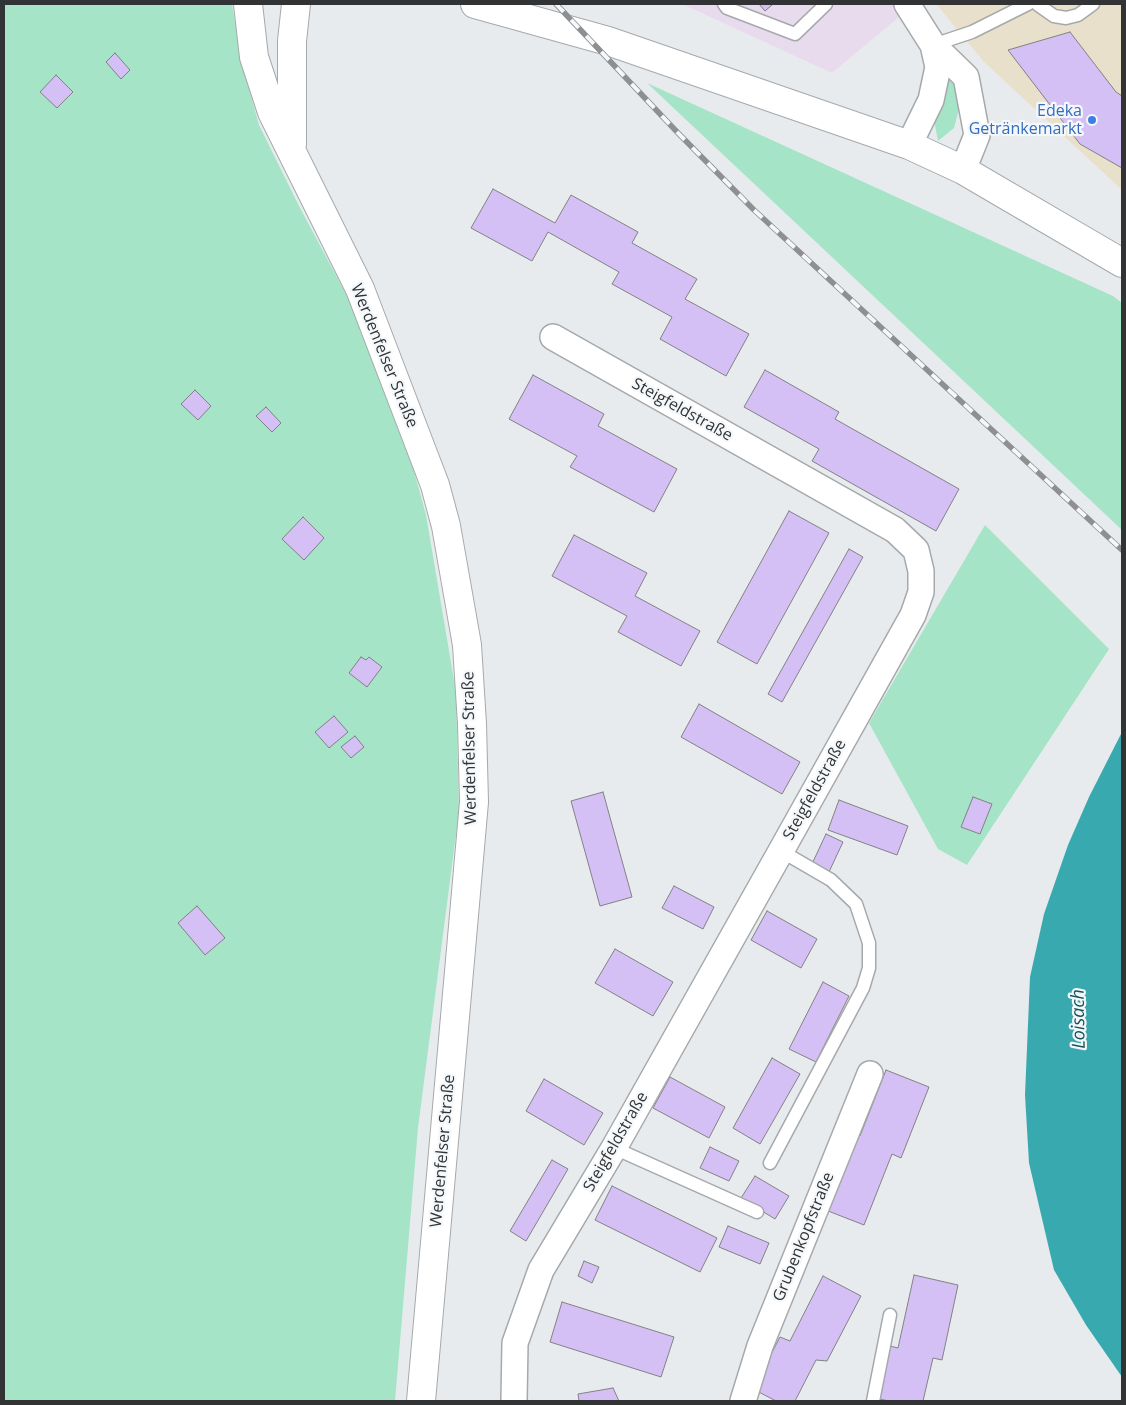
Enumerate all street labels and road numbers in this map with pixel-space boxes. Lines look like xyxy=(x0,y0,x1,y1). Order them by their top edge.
street label: Werdenfelser Straße xyxy=(346,281,422,431)
street label: Steigfeldstraße xyxy=(628,374,736,446)
street label: Werdenfelser Straße xyxy=(459,671,481,825)
street label: Steigfeldstraße xyxy=(779,736,851,844)
street label: Werdenfelser Straße xyxy=(427,1074,459,1228)
street label: Steigfeldstraße xyxy=(580,1089,652,1195)
street label: Grubenkopfstraße xyxy=(769,1170,839,1304)

